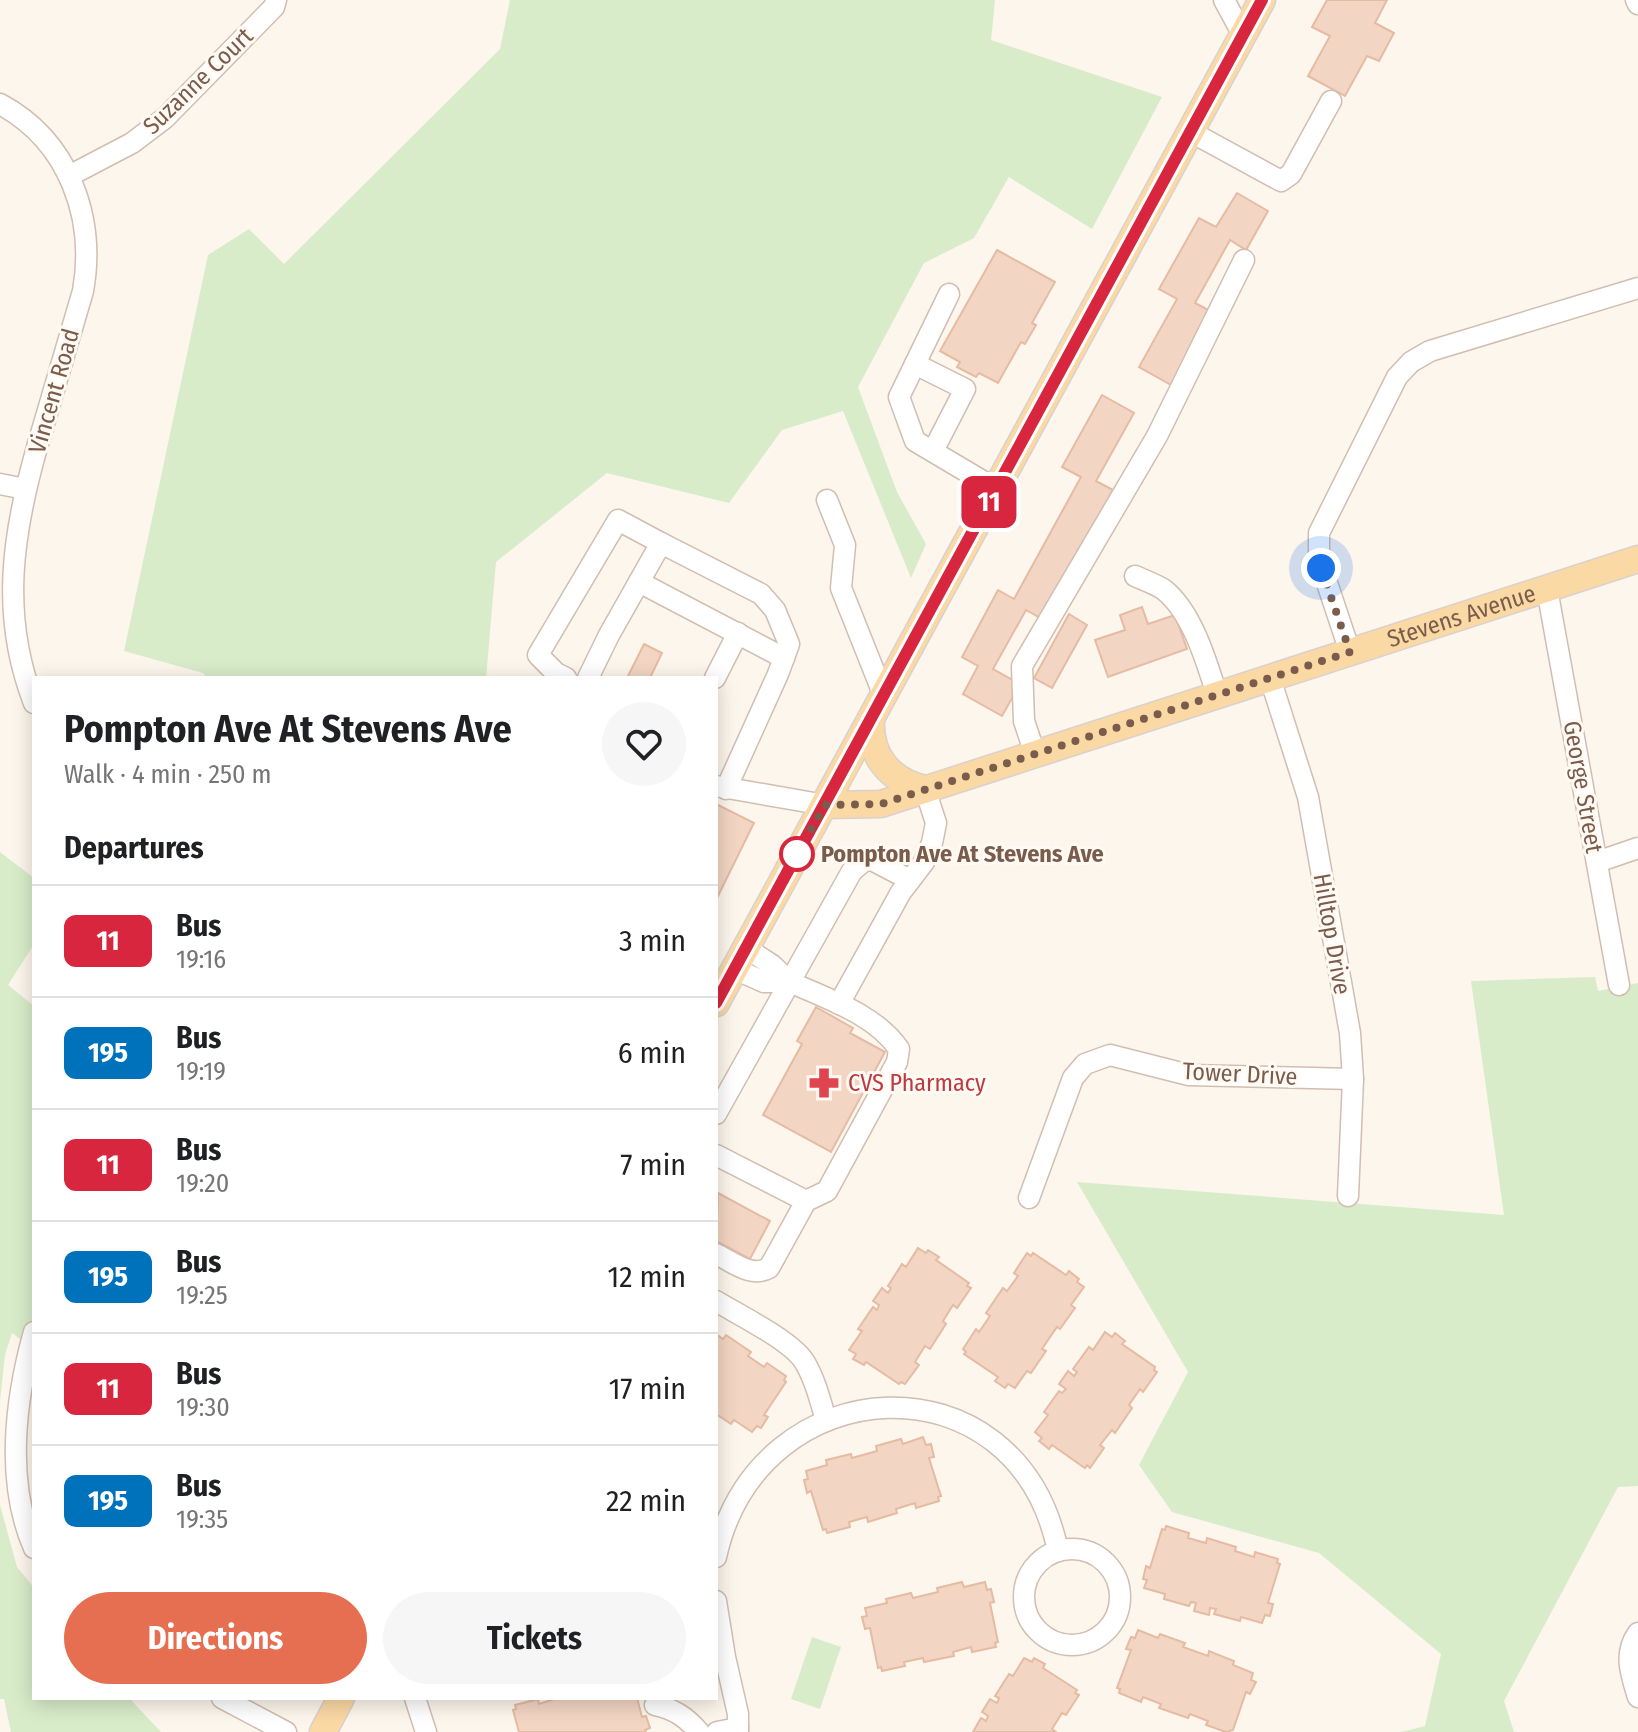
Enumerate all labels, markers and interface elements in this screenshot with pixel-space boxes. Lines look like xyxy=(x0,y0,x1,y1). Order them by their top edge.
street label: Suzanne Court xyxy=(137,22,259,140)
street label: Vincent Road xyxy=(23,325,85,457)
line badge: 11 xyxy=(953,476,1025,528)
text: 11 xyxy=(977,485,1001,518)
your location xyxy=(1301,548,1341,588)
street label: Stevens Avenue xyxy=(1384,579,1539,653)
button: heart xyxy=(602,702,686,786)
text: Pompton Ave At Stevens Ave xyxy=(64,706,512,752)
street label: George Street xyxy=(1558,719,1608,855)
text: Walk · 4 min · 250 m xyxy=(64,759,272,790)
text: Departures xyxy=(64,830,204,866)
marker: Pompton Ave At Stevens Ave xyxy=(780,837,814,871)
place label: Pompton Ave At Stevens Ave xyxy=(821,840,1104,868)
street label: Hilltop Drive xyxy=(1308,871,1356,997)
text: Bus xyxy=(176,908,221,944)
text: 3 min xyxy=(619,923,686,959)
text: 11 xyxy=(96,924,120,957)
text: 19:16 xyxy=(176,944,226,975)
text: Bus xyxy=(176,1020,221,1056)
text: 6 min xyxy=(618,1035,686,1071)
text: 195 xyxy=(88,1036,128,1069)
text: 19:19 xyxy=(176,1056,226,1087)
street label: Tower Drive xyxy=(1182,1057,1298,1091)
pharmacy icon: CVS Pharmacy xyxy=(807,1066,841,1100)
place label: CVS Pharmacy xyxy=(848,1069,986,1097)
text: Bus xyxy=(176,1132,221,1168)
text: 7 min xyxy=(620,1147,686,1183)
text: 11 xyxy=(96,1148,120,1181)
text: 19:20 xyxy=(176,1168,229,1199)
text: Bus xyxy=(176,1244,221,1280)
text: 12 min xyxy=(608,1259,686,1295)
text: 195 xyxy=(88,1260,128,1293)
text: 19:25 xyxy=(176,1280,228,1311)
text: Bus xyxy=(176,1356,221,1392)
text: 17 min xyxy=(609,1371,686,1407)
text: 11 xyxy=(96,1372,120,1405)
text: 19:30 xyxy=(176,1392,230,1423)
text: Bus xyxy=(176,1468,221,1504)
text: 22 min xyxy=(606,1483,686,1519)
text: 195 xyxy=(88,1484,128,1517)
text: 19:35 xyxy=(176,1504,228,1535)
button: Directions xyxy=(64,1592,367,1684)
button: Tickets xyxy=(383,1592,686,1684)

